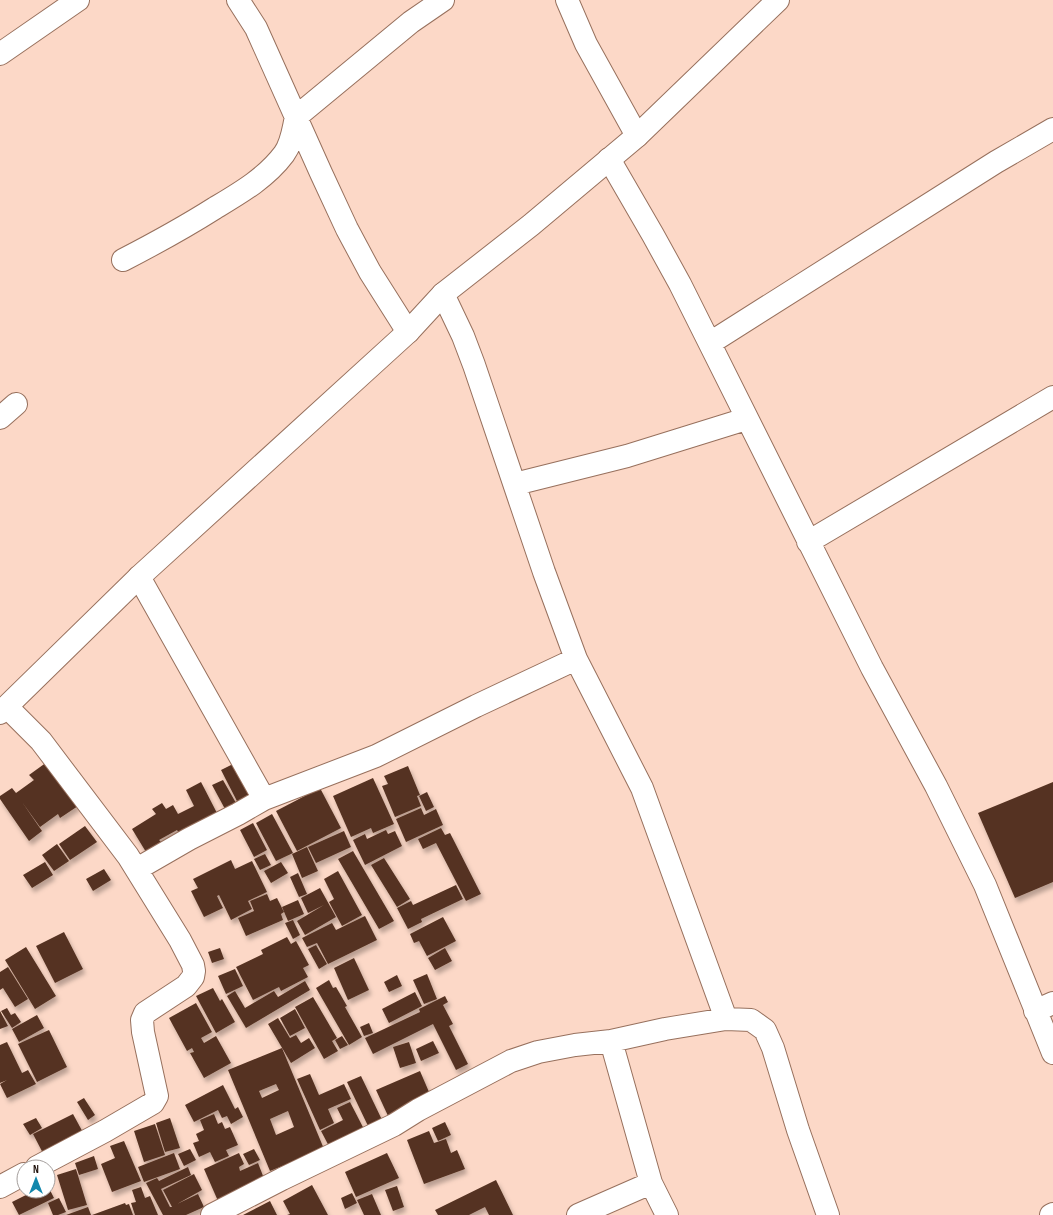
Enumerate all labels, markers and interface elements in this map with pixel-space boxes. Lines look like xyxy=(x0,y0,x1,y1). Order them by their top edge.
north arrow xyxy=(16,1159,56,1199)
text: N xyxy=(33,1163,39,1176)

